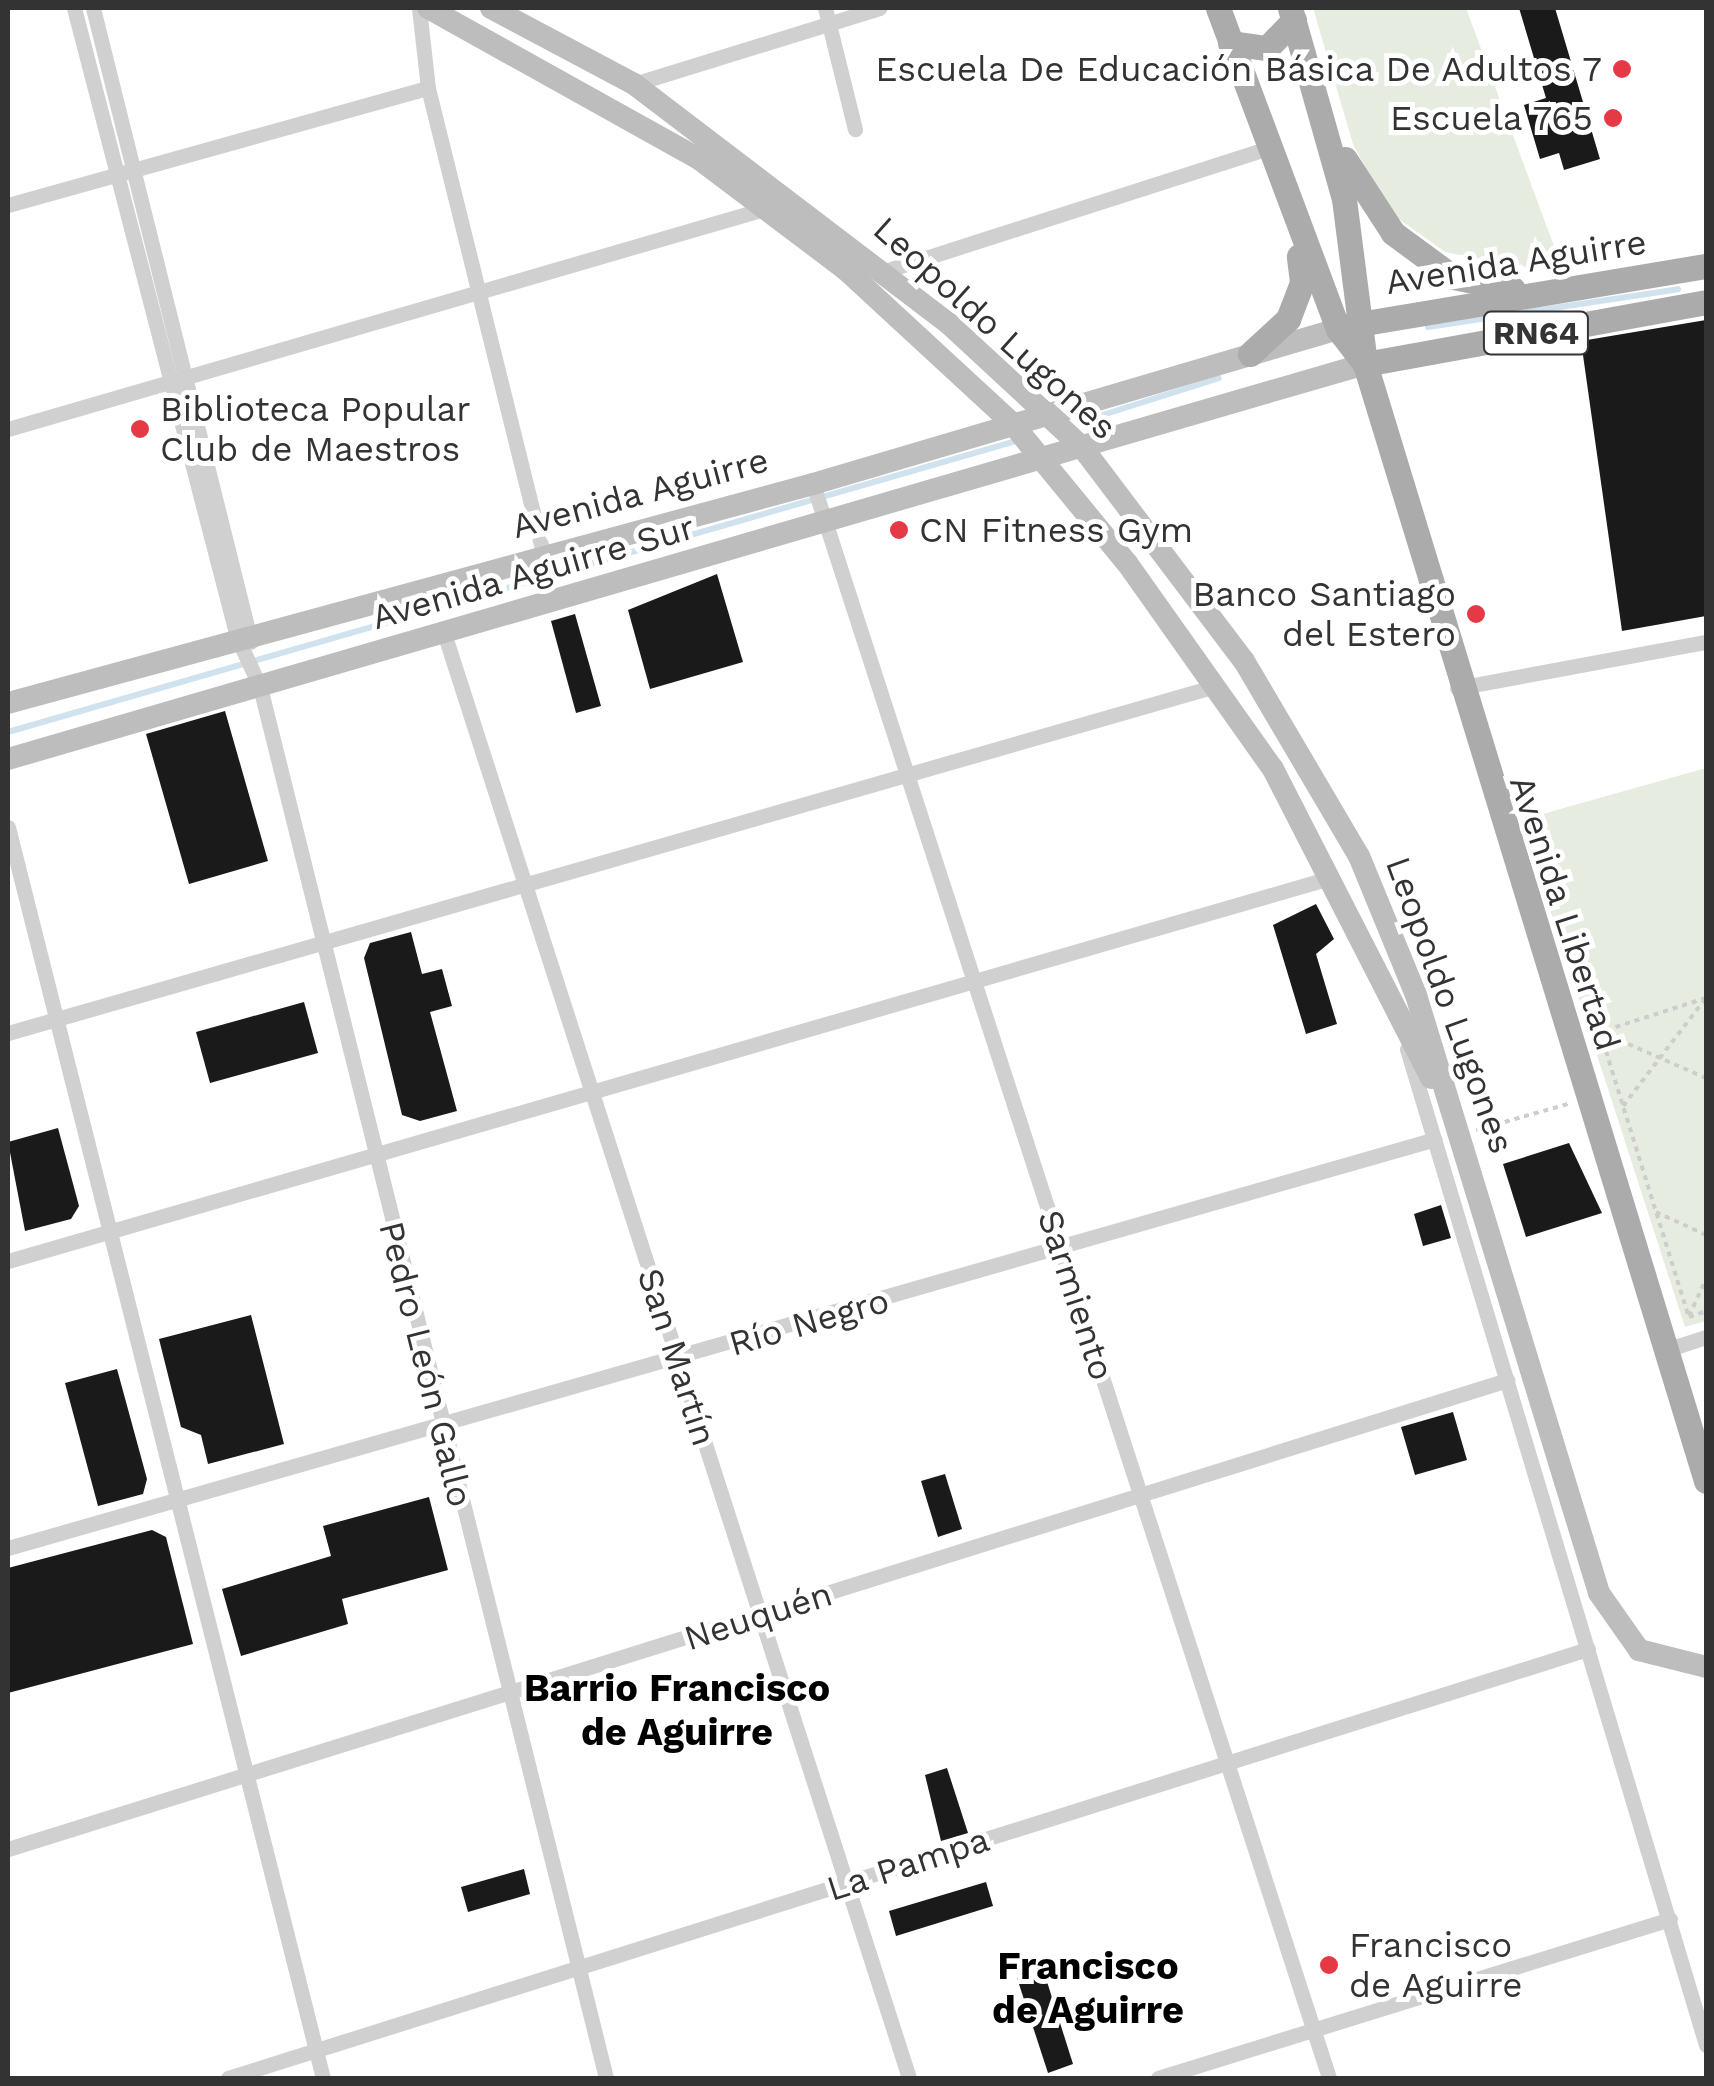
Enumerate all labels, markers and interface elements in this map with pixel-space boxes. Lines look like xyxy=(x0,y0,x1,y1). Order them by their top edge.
place label: Escuela De Educación Básica De Adultos 7 xyxy=(871,48,1602,90)
marker: Escuela De Educación Básica De Adultos 7 xyxy=(1611,58,1633,80)
place label: Escuela 765 xyxy=(1388,97,1593,139)
marker: Escuela 765 xyxy=(1602,107,1624,129)
street label: Leopoldo Lugones xyxy=(865,208,1125,448)
street label: Avenida Aguirre xyxy=(1381,220,1651,304)
road number: RN64 xyxy=(1481,306,1591,360)
place label: Biblioteca Popular Club de Maestros xyxy=(160,388,471,470)
marker: Biblioteca Popular Club de Maestros xyxy=(129,418,151,440)
street label: Avenida Aguirre xyxy=(506,438,774,548)
street label: Avenida Aguirre Sur xyxy=(366,506,700,638)
place label: CN Fitness Gym xyxy=(919,509,1193,551)
marker: CN Fitness Gym xyxy=(888,519,910,541)
place label: Banco Santiago del Estero xyxy=(1192,573,1456,655)
marker: Banco Santiago del Estero xyxy=(1465,603,1487,625)
street label: Avenida Libertad xyxy=(1501,770,1629,1056)
street label: Leopoldo Lugones xyxy=(1377,851,1523,1159)
street label: Sarmiento xyxy=(1029,1205,1123,1385)
street label: Pedro León Gallo xyxy=(370,1217,482,1511)
street label: San Martín xyxy=(629,1263,725,1451)
street label: Río Negro xyxy=(724,1279,894,1365)
street label: Neuquén xyxy=(679,1572,837,1660)
district label: Barrio Francisco de Aguirre xyxy=(524,1666,830,1756)
street label: La Pampa xyxy=(821,1818,995,1910)
place label: Francisco de Aguirre xyxy=(1349,1924,1524,2006)
district label: Francisco de Aguirre xyxy=(992,1944,1184,2034)
marker: Francisco de Aguirre xyxy=(1318,1954,1340,1976)

